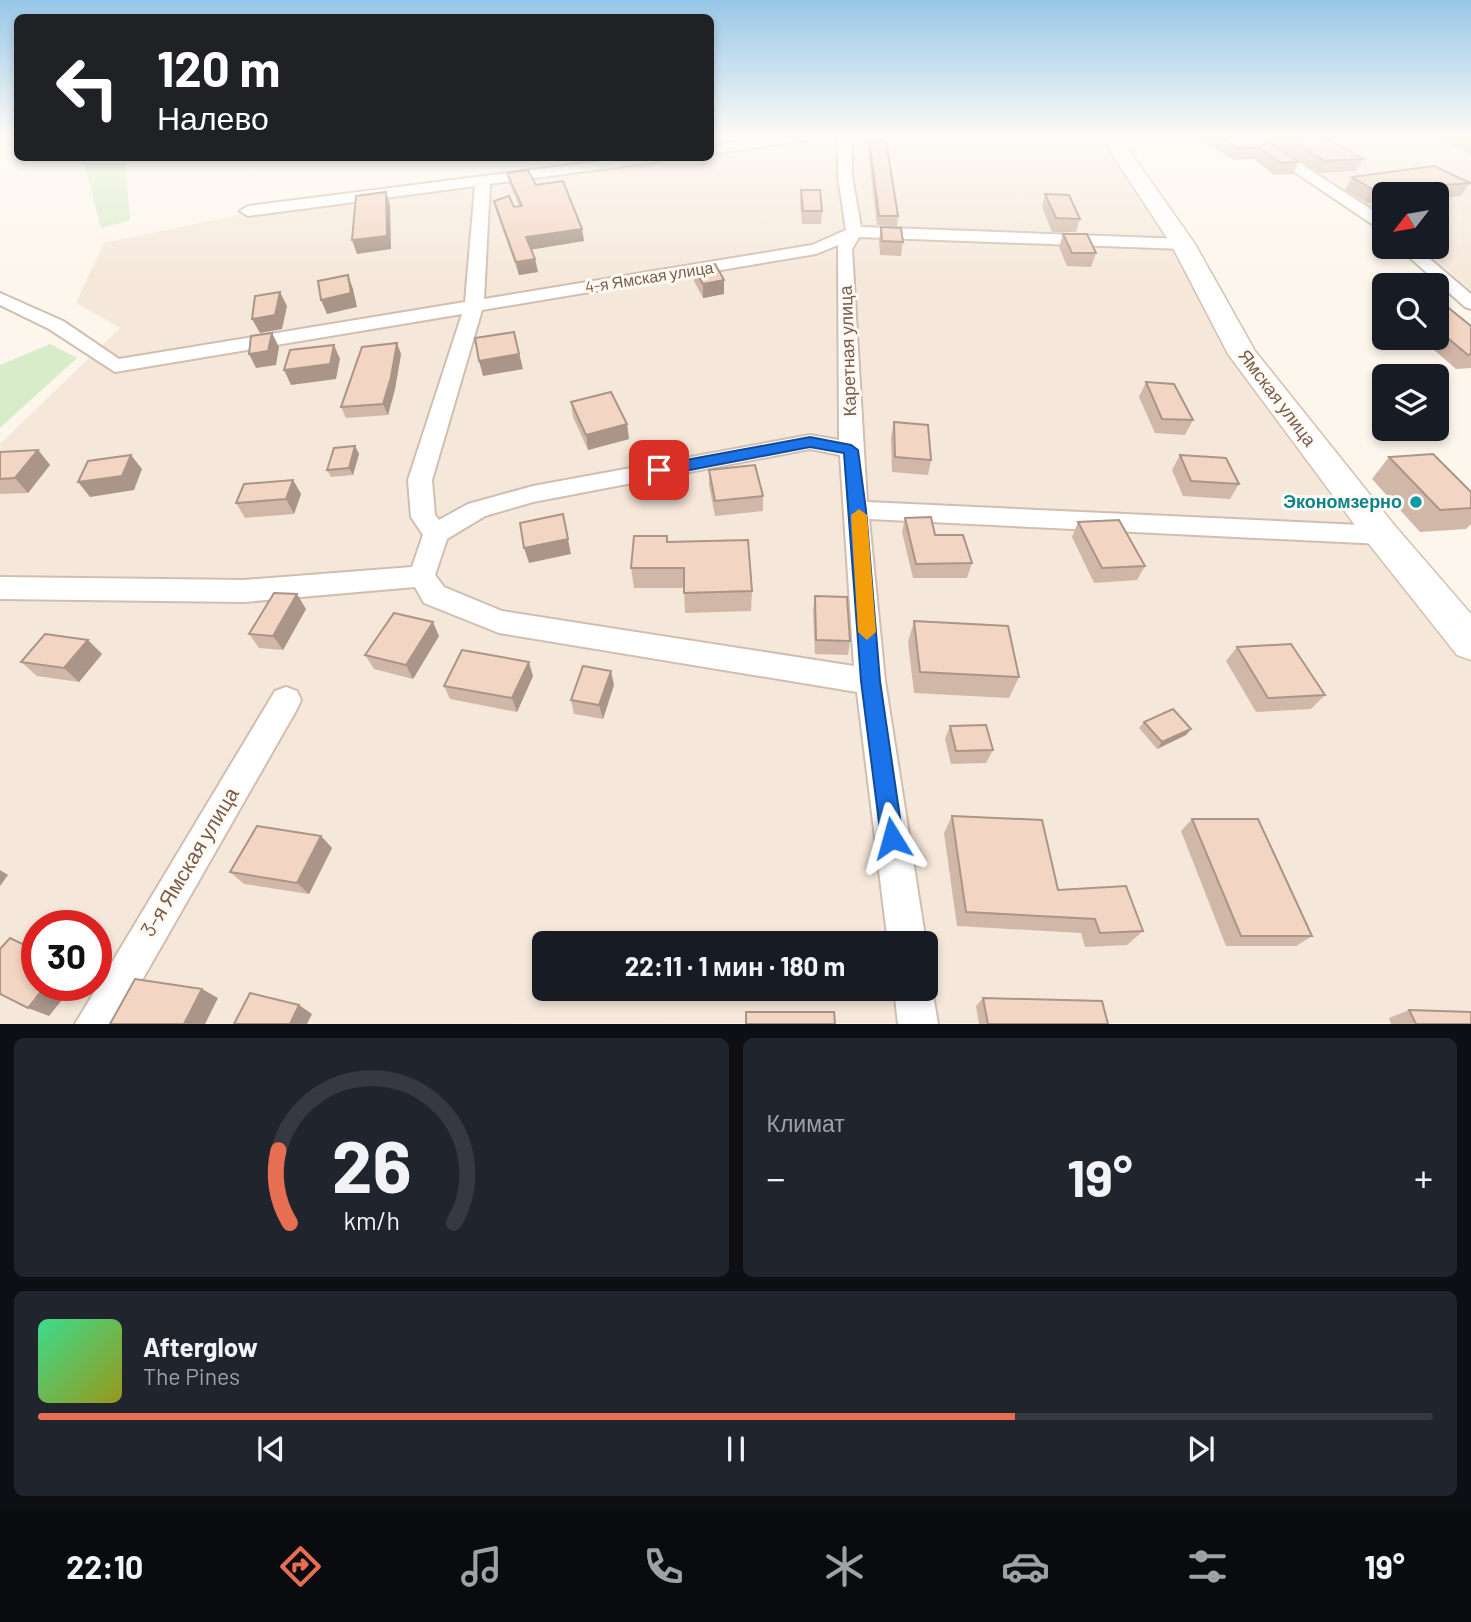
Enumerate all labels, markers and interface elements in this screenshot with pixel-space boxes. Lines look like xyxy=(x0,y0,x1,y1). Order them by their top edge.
text: 120 m xyxy=(157,38,280,97)
icon: left xyxy=(42,42,133,133)
text: Налево xyxy=(157,98,269,136)
north arrow xyxy=(1372,182,1449,259)
map controls xyxy=(1372,182,1449,441)
street label: 4-я Ямская улица xyxy=(583,257,715,296)
button: search xyxy=(1372,273,1449,350)
street label: Каретная улица xyxy=(834,284,860,417)
street label: Ямская улица xyxy=(1234,345,1322,451)
button: layers xyxy=(1372,364,1449,441)
pin xyxy=(629,440,689,500)
icon: arrive xyxy=(640,451,678,489)
place label: Экономзерно xyxy=(1283,490,1402,512)
marker: Экономзерно xyxy=(1408,494,1424,510)
street label: 3-я Ямская улица xyxy=(134,782,243,940)
position arrow xyxy=(855,801,929,875)
speed limit sign: 30 xyxy=(21,910,112,1001)
text: 22:11 · 1 мин · 180 m xyxy=(625,950,845,981)
text: Климат xyxy=(767,1109,845,1137)
text: 26 xyxy=(331,1121,411,1209)
text: 19° xyxy=(1067,1145,1133,1207)
text: − xyxy=(767,1154,786,1200)
text: + xyxy=(1414,1154,1433,1200)
text: km/h xyxy=(343,1205,400,1235)
text: Afterglow xyxy=(143,1331,258,1362)
text: The Pines xyxy=(143,1362,240,1390)
icon: previous xyxy=(252,1430,290,1468)
icon: pause xyxy=(717,1430,755,1468)
icon: next xyxy=(1182,1430,1220,1468)
icon: directions xyxy=(276,1542,325,1591)
icon: music xyxy=(457,1542,506,1591)
icon: phone xyxy=(639,1542,688,1591)
icon: climate xyxy=(820,1542,869,1591)
icon: car xyxy=(1001,1542,1050,1591)
icon: filters xyxy=(1183,1542,1232,1591)
text: 22:10 xyxy=(66,1547,143,1585)
text: 19° xyxy=(1364,1547,1405,1585)

